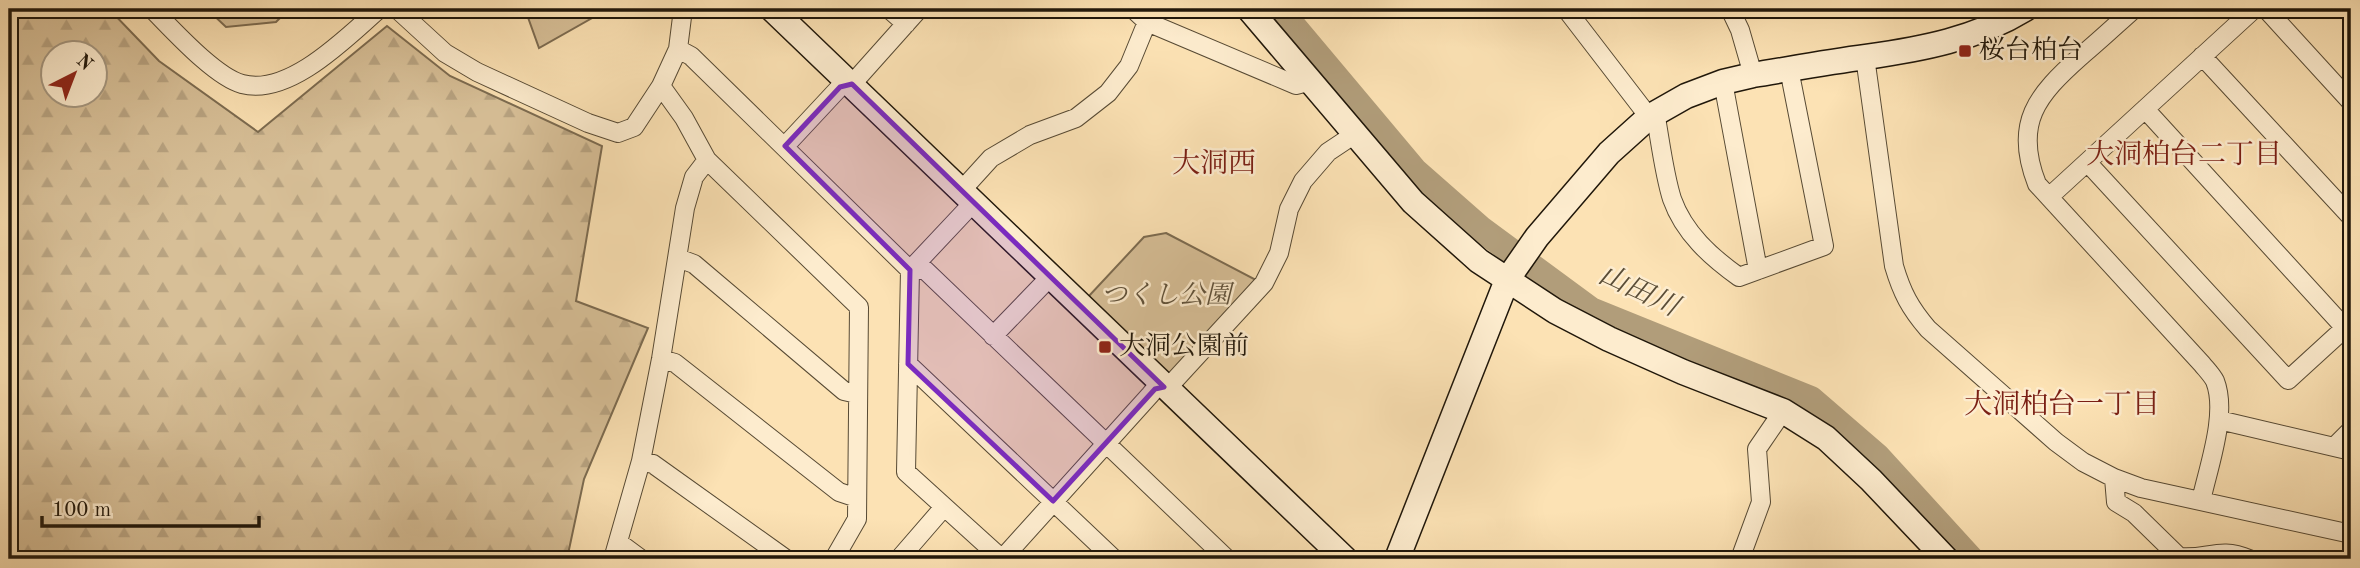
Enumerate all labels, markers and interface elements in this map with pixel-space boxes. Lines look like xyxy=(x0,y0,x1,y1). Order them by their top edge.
place label: 桜台柏台 xyxy=(1979,35,2083,64)
north arrow xyxy=(38,38,108,108)
marker: 桜台柏台 xyxy=(1957,43,1973,59)
text: N xyxy=(72,51,96,75)
district label: 大洞柏台二丁目 xyxy=(2086,139,2282,170)
district label: 大洞西 xyxy=(1172,148,1256,179)
water label: 山田川 xyxy=(1594,260,1686,324)
park label: つくし公園 xyxy=(1101,281,1235,309)
place label: 大洞公園前 xyxy=(1119,332,1249,360)
marker: 大洞公園前 xyxy=(1097,339,1113,355)
district label: 大洞柏台一丁目 xyxy=(1964,389,2160,420)
scale bar xyxy=(42,484,259,528)
text: 100 m xyxy=(52,500,111,521)

